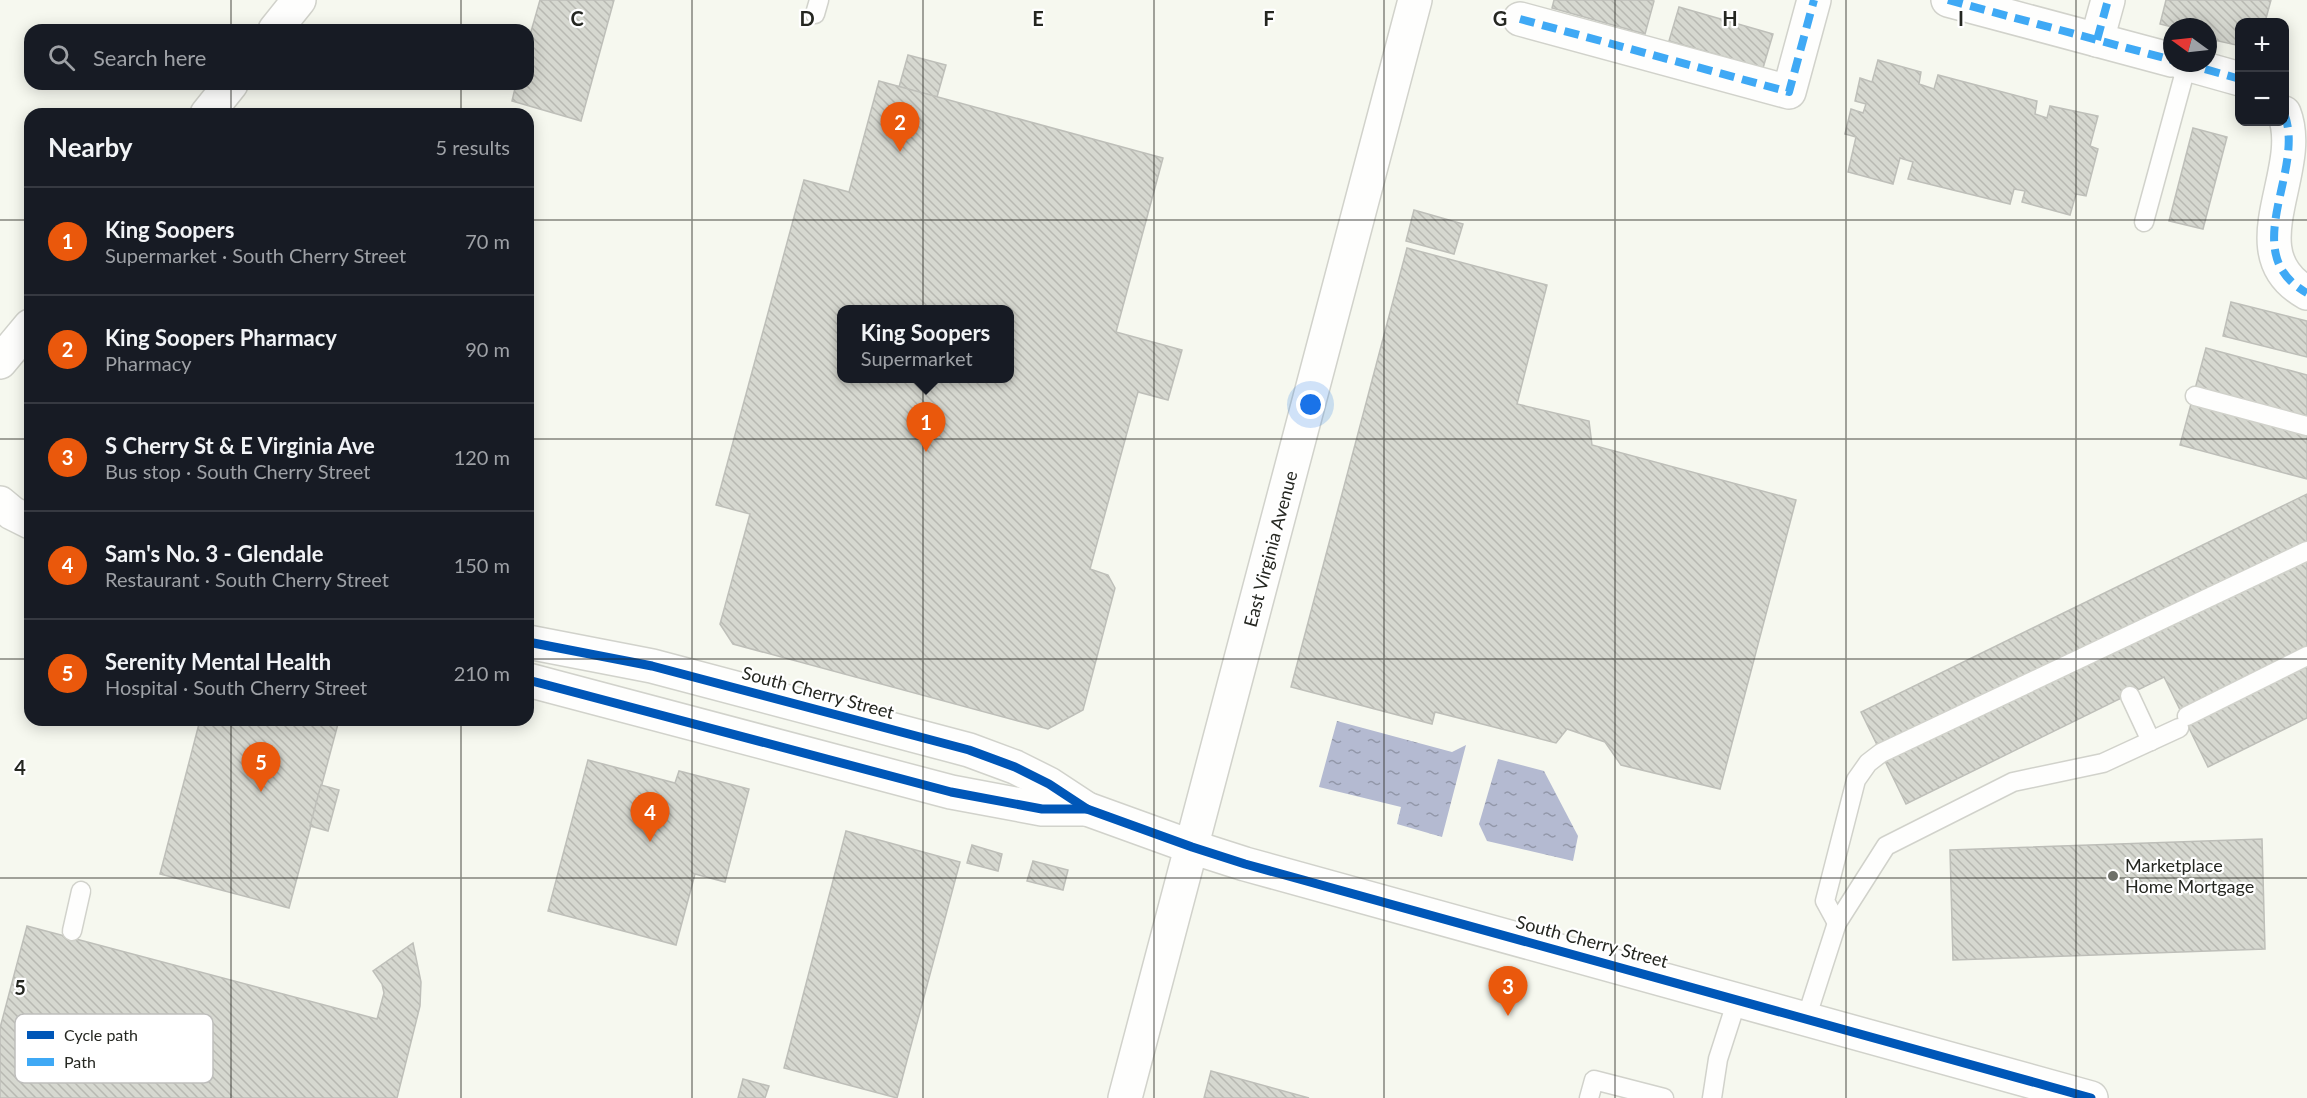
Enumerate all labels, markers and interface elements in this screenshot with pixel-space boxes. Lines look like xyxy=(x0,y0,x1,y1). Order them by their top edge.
text: C xyxy=(570,6,584,30)
text: D xyxy=(799,6,815,30)
text: E xyxy=(1032,6,1044,30)
text: F xyxy=(1263,6,1275,30)
text: G xyxy=(1493,6,1507,30)
text: H xyxy=(1722,6,1738,30)
text: I xyxy=(1958,6,1964,30)
north arrow xyxy=(2163,18,2217,72)
map controls xyxy=(2235,18,2289,126)
button: + xyxy=(2235,18,2289,72)
search box xyxy=(24,24,534,90)
icon: search xyxy=(45,41,78,74)
text: Search here xyxy=(93,44,206,71)
button: − xyxy=(2235,72,2289,126)
pin: 2 xyxy=(880,102,920,152)
text: Nearby xyxy=(48,131,133,163)
text: 5 results xyxy=(435,135,510,159)
text: King Soopers xyxy=(105,216,234,243)
text: 1 xyxy=(62,229,73,253)
text: 70 m xyxy=(465,229,510,253)
text: Supermarket · South Cherry Street xyxy=(105,243,406,267)
popup xyxy=(837,305,1014,383)
text: King Soopers xyxy=(861,319,990,346)
text: King Soopers Pharmacy xyxy=(105,324,337,351)
text: 2 xyxy=(62,337,73,361)
text: 90 m xyxy=(465,337,510,361)
text: Supermarket xyxy=(861,346,973,370)
text: Pharmacy xyxy=(105,351,192,375)
your location xyxy=(1296,390,1325,419)
pin: 1 xyxy=(906,402,946,452)
text: S Cherry St & E Virginia Ave xyxy=(105,432,375,459)
text: 3 xyxy=(62,445,73,469)
text: 120 m xyxy=(454,445,510,469)
text: Bus stop · South Cherry Street xyxy=(105,459,370,483)
street label: East Virginia Avenue xyxy=(1239,468,1301,629)
text: Sam's No. 3 - Glendale xyxy=(105,540,323,567)
text: 4 xyxy=(62,553,73,577)
text: 150 m xyxy=(454,553,510,577)
text: Restaurant · South Cherry Street xyxy=(105,567,389,591)
text: Serenity Mental Health xyxy=(105,648,331,675)
text: 5 xyxy=(62,661,73,685)
text: 210 m xyxy=(454,661,510,685)
street label: South Cherry Street xyxy=(740,661,897,723)
text: Hospital · South Cherry Street xyxy=(105,675,367,699)
pin: 5 xyxy=(242,742,280,792)
text: 4 xyxy=(14,755,26,779)
pin: 4 xyxy=(630,792,670,842)
place label: Marketplace Home Mortgage xyxy=(2125,854,2254,897)
marker: Marketplace Home Mortgage xyxy=(2106,869,2120,883)
street label: South Cherry Street xyxy=(1514,910,1671,972)
pin: 3 xyxy=(1488,966,1528,1016)
text: 5 xyxy=(14,975,26,999)
legend xyxy=(15,1014,213,1083)
text: Cycle path xyxy=(64,1025,138,1044)
text: Path xyxy=(64,1052,96,1071)

